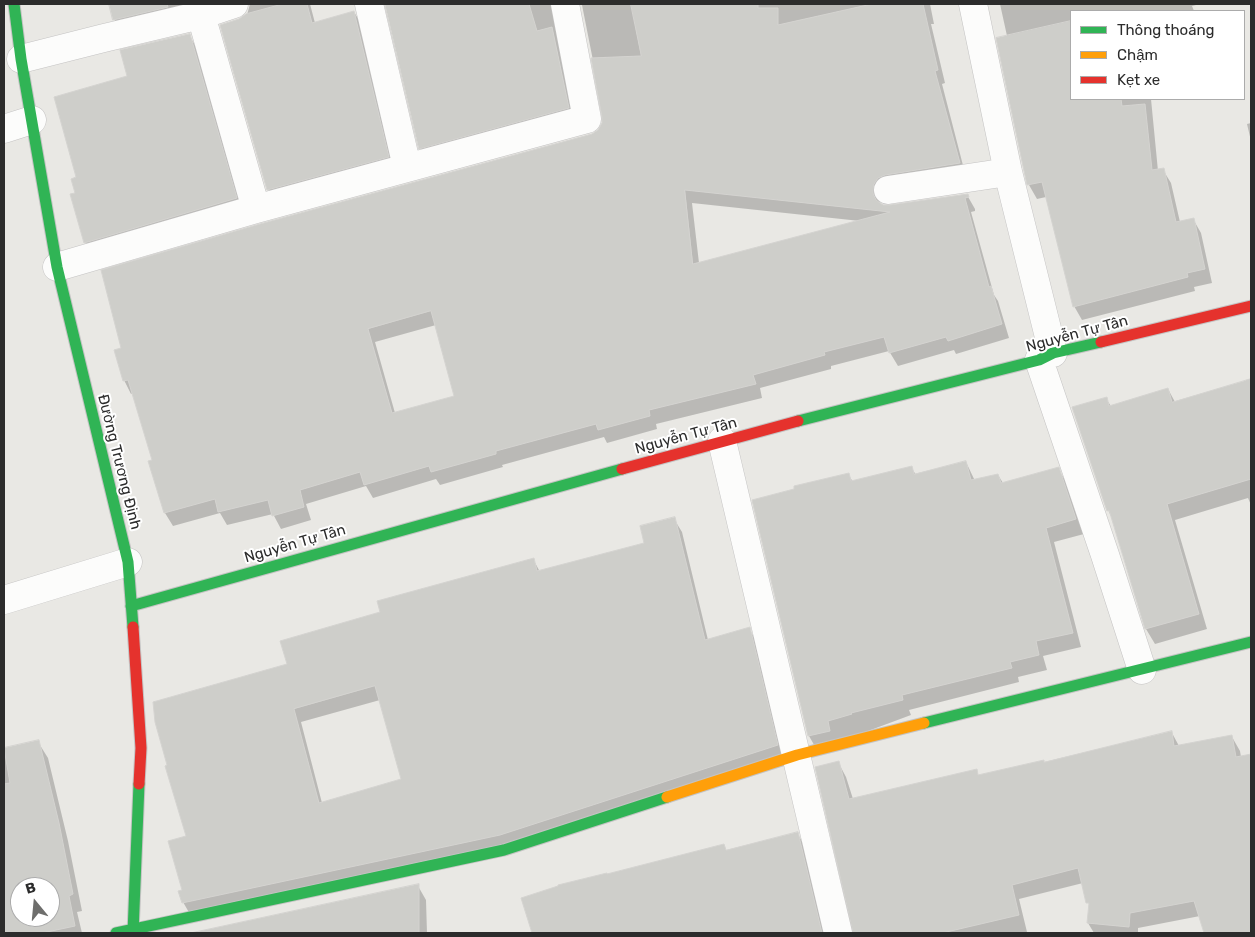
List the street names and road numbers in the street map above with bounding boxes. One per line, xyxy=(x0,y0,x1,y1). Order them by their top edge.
street label: Nguyễn Tự Tân xyxy=(1024,312,1130,356)
street label: Đường Trương Định xyxy=(93,392,145,532)
street label: Nguyễn Tự Tân xyxy=(633,414,739,458)
street label: Nguyễn Tự Tân xyxy=(242,521,348,567)

